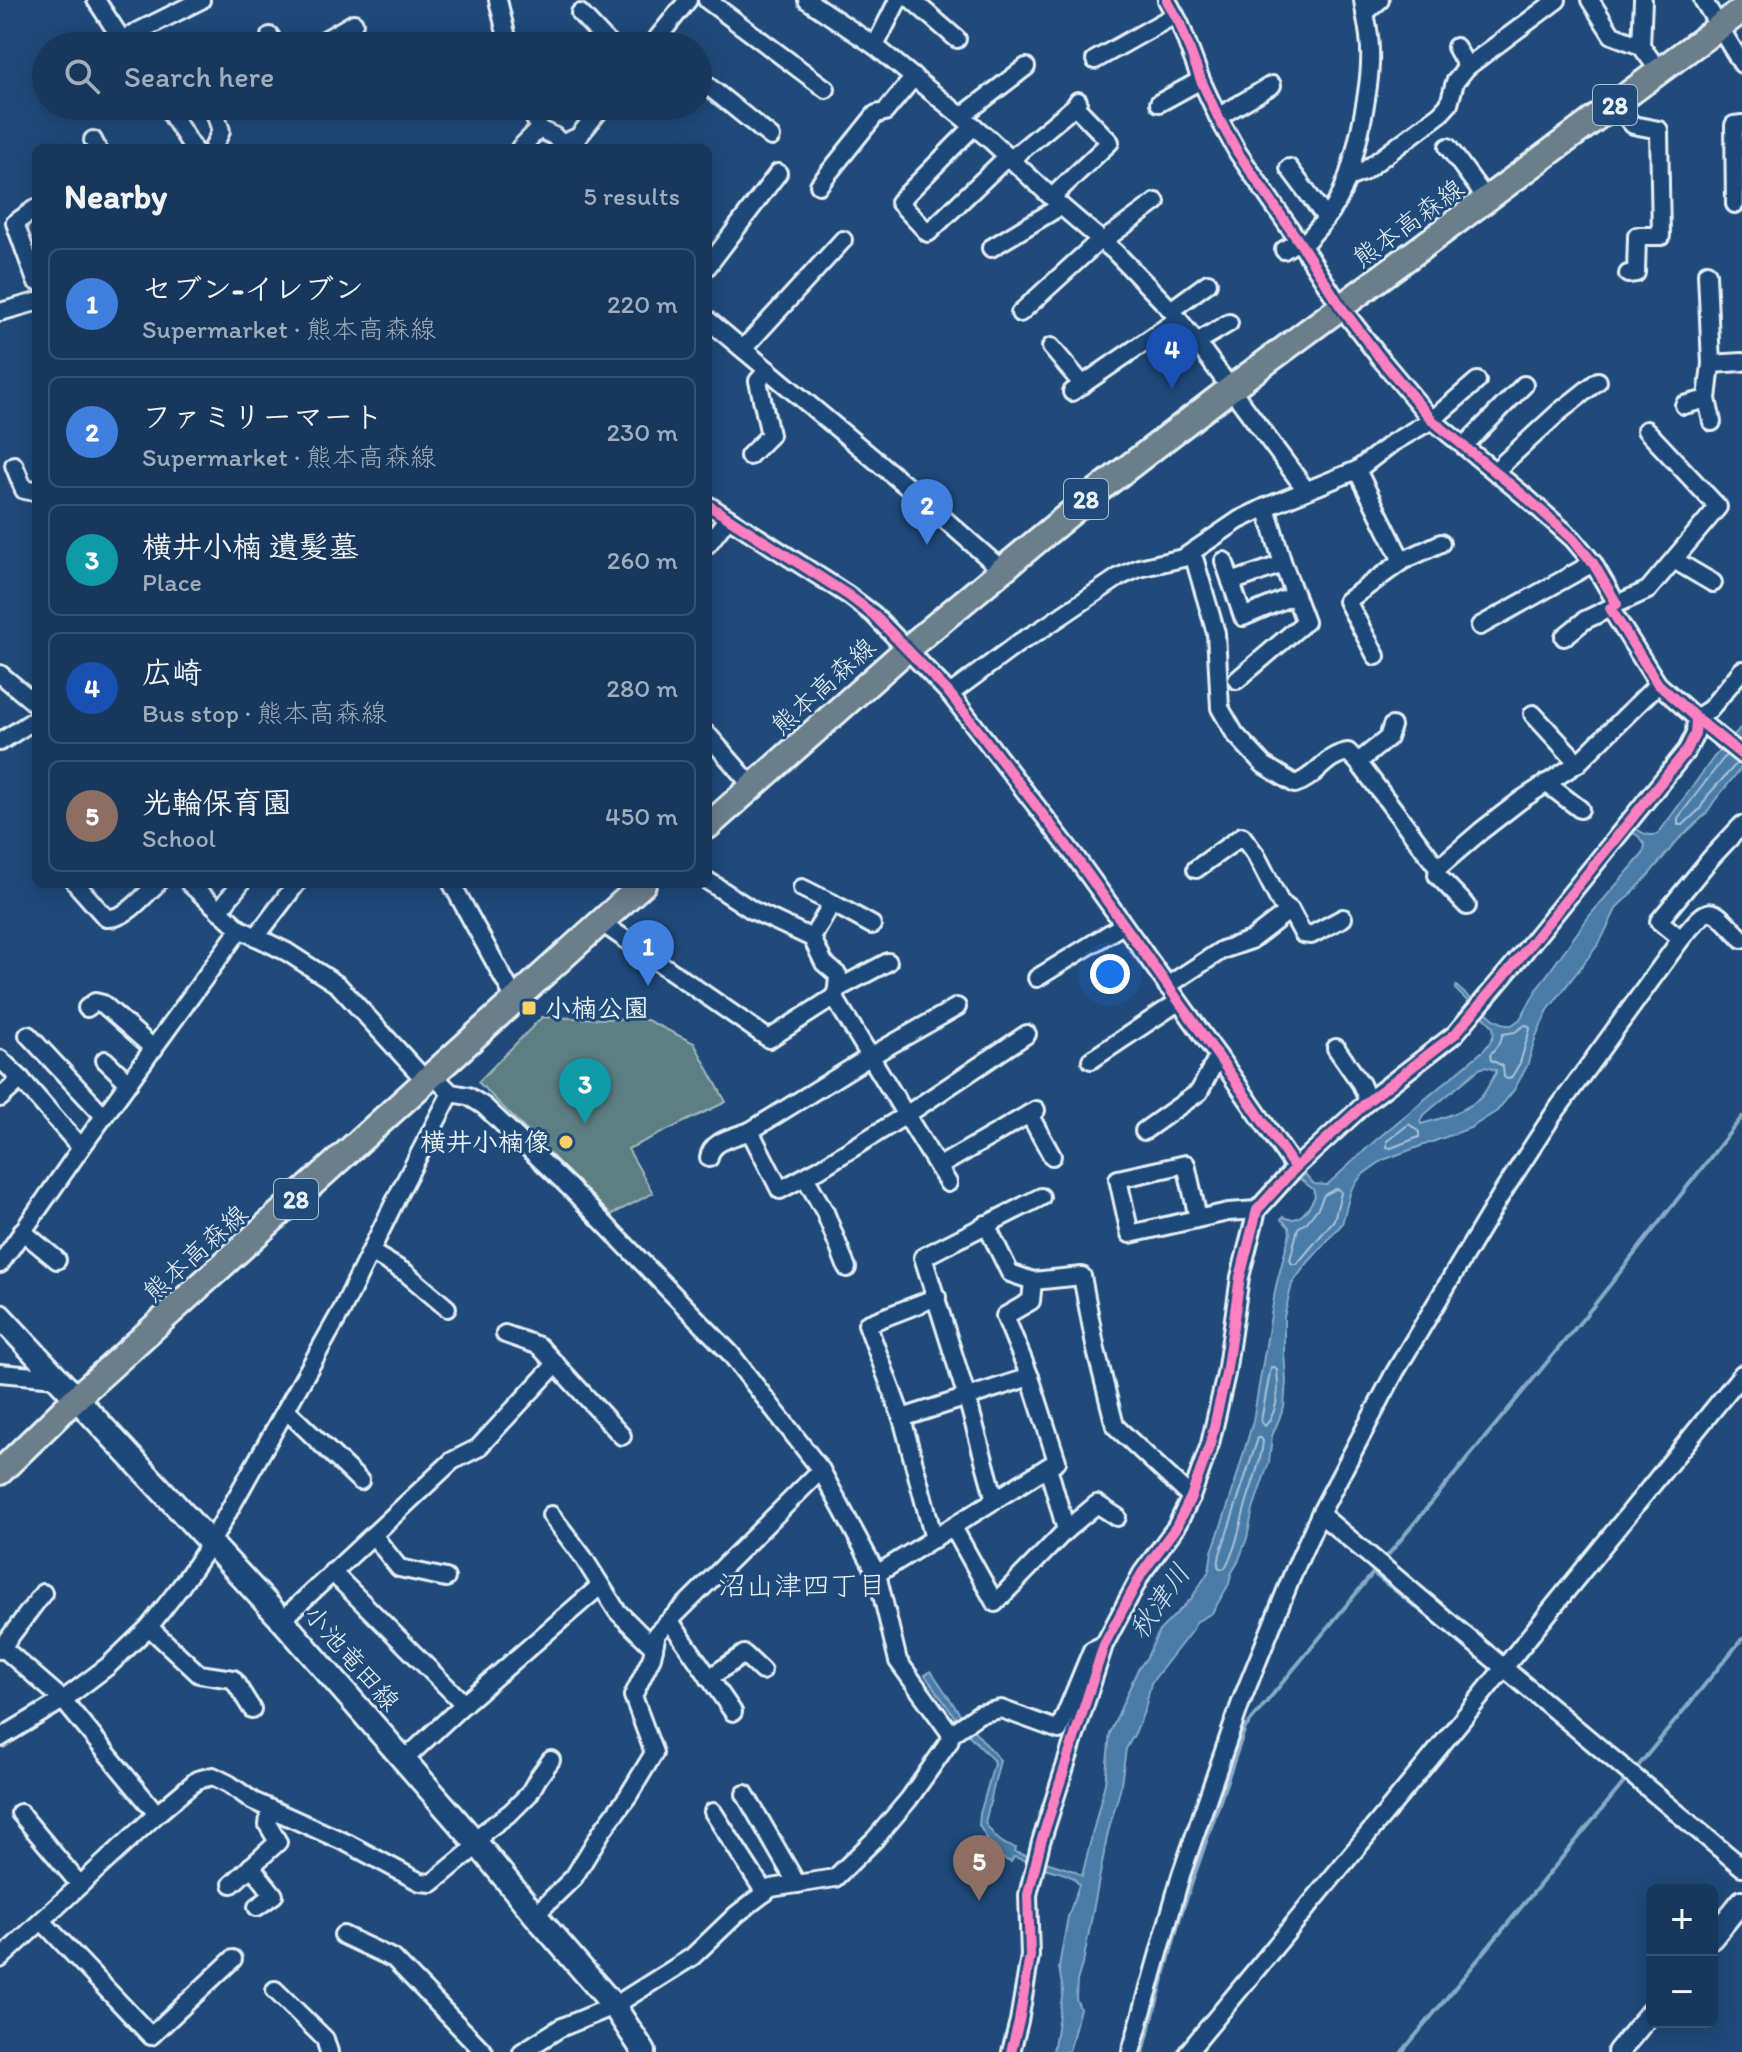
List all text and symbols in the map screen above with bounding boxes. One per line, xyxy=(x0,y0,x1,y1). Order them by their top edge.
search box xyxy=(32,32,712,120)
icon: search xyxy=(60,54,104,98)
text: Search here xyxy=(124,58,274,95)
road number: 28 xyxy=(1593,85,1637,125)
street label: 熊本高森線 xyxy=(1346,172,1470,274)
text: Nearby xyxy=(64,176,167,217)
text: 5 results xyxy=(583,180,680,212)
text: セブン-イレブン xyxy=(142,270,364,307)
text: 1 xyxy=(86,288,98,320)
text: 220 m xyxy=(607,288,678,320)
text: Supermarket · 熊本高森線 xyxy=(142,313,436,345)
pin: 4 xyxy=(1146,323,1198,389)
text: ファミリーマート xyxy=(142,398,383,435)
text: 2 xyxy=(85,416,99,448)
text: 230 m xyxy=(606,416,678,448)
text: Supermarket · 熊本高森線 xyxy=(142,441,436,473)
pin: 2 xyxy=(901,479,953,545)
road number: 28 xyxy=(1064,479,1108,519)
text: 横井小楠 遺髪墓 xyxy=(142,528,359,565)
text: 3 xyxy=(85,544,99,576)
text: 260 m xyxy=(607,544,678,576)
text: Place xyxy=(142,566,202,598)
street label: 熊本高森線 xyxy=(764,631,882,741)
text: 広崎 xyxy=(142,654,202,691)
text: 4 xyxy=(84,672,100,704)
text: 280 m xyxy=(606,672,678,704)
text: Bus stop · 熊本高森線 xyxy=(142,697,387,729)
text: 光輪保育園 xyxy=(142,784,292,821)
text: 5 xyxy=(85,800,99,832)
text: 450 m xyxy=(605,800,678,832)
text: School xyxy=(142,822,216,854)
pin: 1 xyxy=(622,920,674,986)
your location xyxy=(1090,954,1130,994)
place label: 小楠公園 xyxy=(545,992,649,1024)
marker: 小楠公園 xyxy=(520,999,538,1017)
pin: 3 xyxy=(559,1058,611,1124)
place label: 横井小楠像 xyxy=(420,1126,550,1158)
marker: 横井小楠像 xyxy=(557,1133,575,1151)
road number: 28 xyxy=(274,1179,318,1219)
street label: 熊本高森線 xyxy=(136,1198,254,1308)
water label: 秋津川 xyxy=(1121,1557,1197,1645)
district label: 沼山津四丁目 xyxy=(718,1568,886,1602)
street label: 小池竜田線 xyxy=(297,1598,407,1718)
pin: 5 xyxy=(953,1835,1005,1901)
map controls xyxy=(1646,1884,1718,2028)
button: + xyxy=(1646,1884,1718,1956)
button: − xyxy=(1646,1956,1718,2028)

